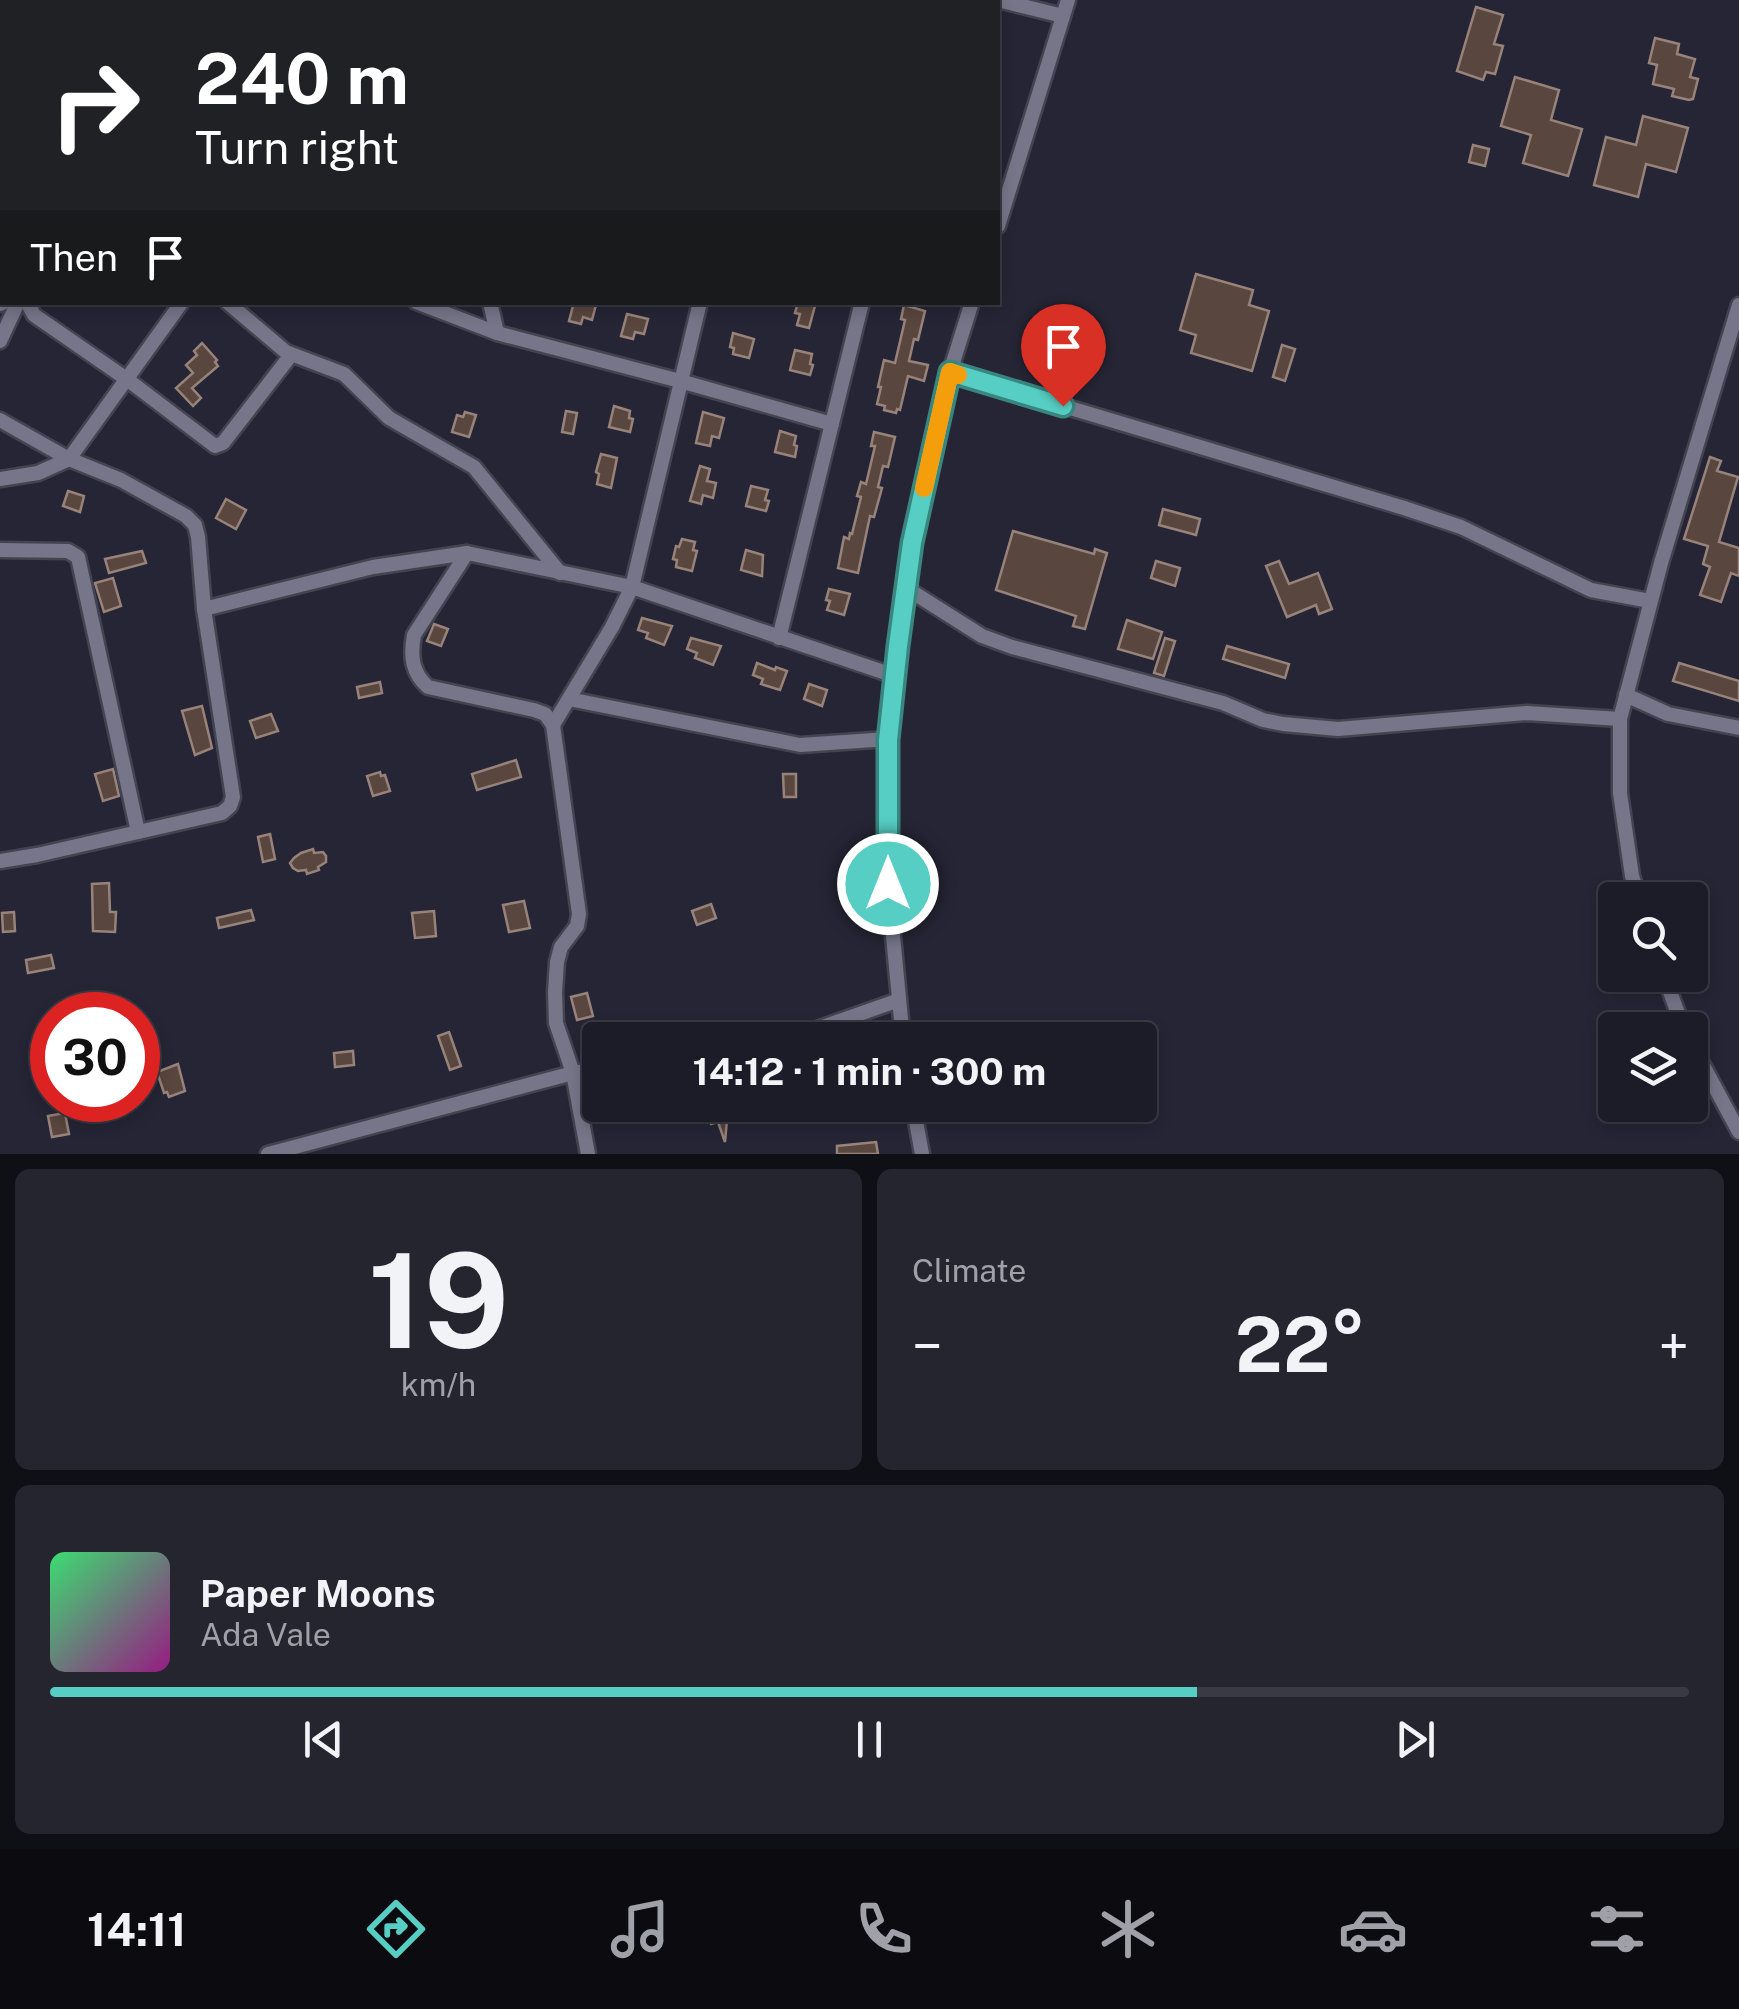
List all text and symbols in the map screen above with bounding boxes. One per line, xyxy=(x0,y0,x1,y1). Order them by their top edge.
text: 240 m xyxy=(195,37,409,120)
icon: right xyxy=(30,40,160,170)
text: Turn right xyxy=(195,121,399,174)
icon: arrive xyxy=(138,230,193,285)
text: Then xyxy=(30,235,118,280)
pin xyxy=(1021,304,1106,407)
icon: arrive xyxy=(1036,319,1091,374)
position arrow xyxy=(836,832,940,936)
map controls xyxy=(1598,882,1708,1122)
button: search xyxy=(1598,882,1708,992)
speed limit sign: 30 xyxy=(30,992,160,1122)
button: layers xyxy=(1598,1012,1708,1122)
text: 14:12 · 1 min · 300 m xyxy=(693,1049,1046,1094)
text: 19 xyxy=(368,1225,509,1377)
text: Climate xyxy=(912,1252,1026,1289)
text: 22° xyxy=(1235,1301,1366,1389)
text: − xyxy=(912,1314,943,1378)
text: + xyxy=(1659,1314,1689,1378)
text: km/h xyxy=(401,1366,476,1403)
text: Paper Moons xyxy=(200,1571,435,1616)
text: Ada Vale xyxy=(200,1616,331,1653)
icon: previous xyxy=(296,1712,351,1767)
icon: pause xyxy=(842,1712,897,1767)
icon: next xyxy=(1388,1712,1443,1767)
icon: directions xyxy=(361,1894,431,1964)
icon: music xyxy=(605,1894,675,1964)
icon: phone xyxy=(849,1894,919,1964)
icon: climate xyxy=(1093,1894,1163,1964)
icon: car xyxy=(1338,1894,1408,1964)
icon: filters xyxy=(1582,1894,1652,1964)
text: 14:11 xyxy=(87,1903,187,1956)

